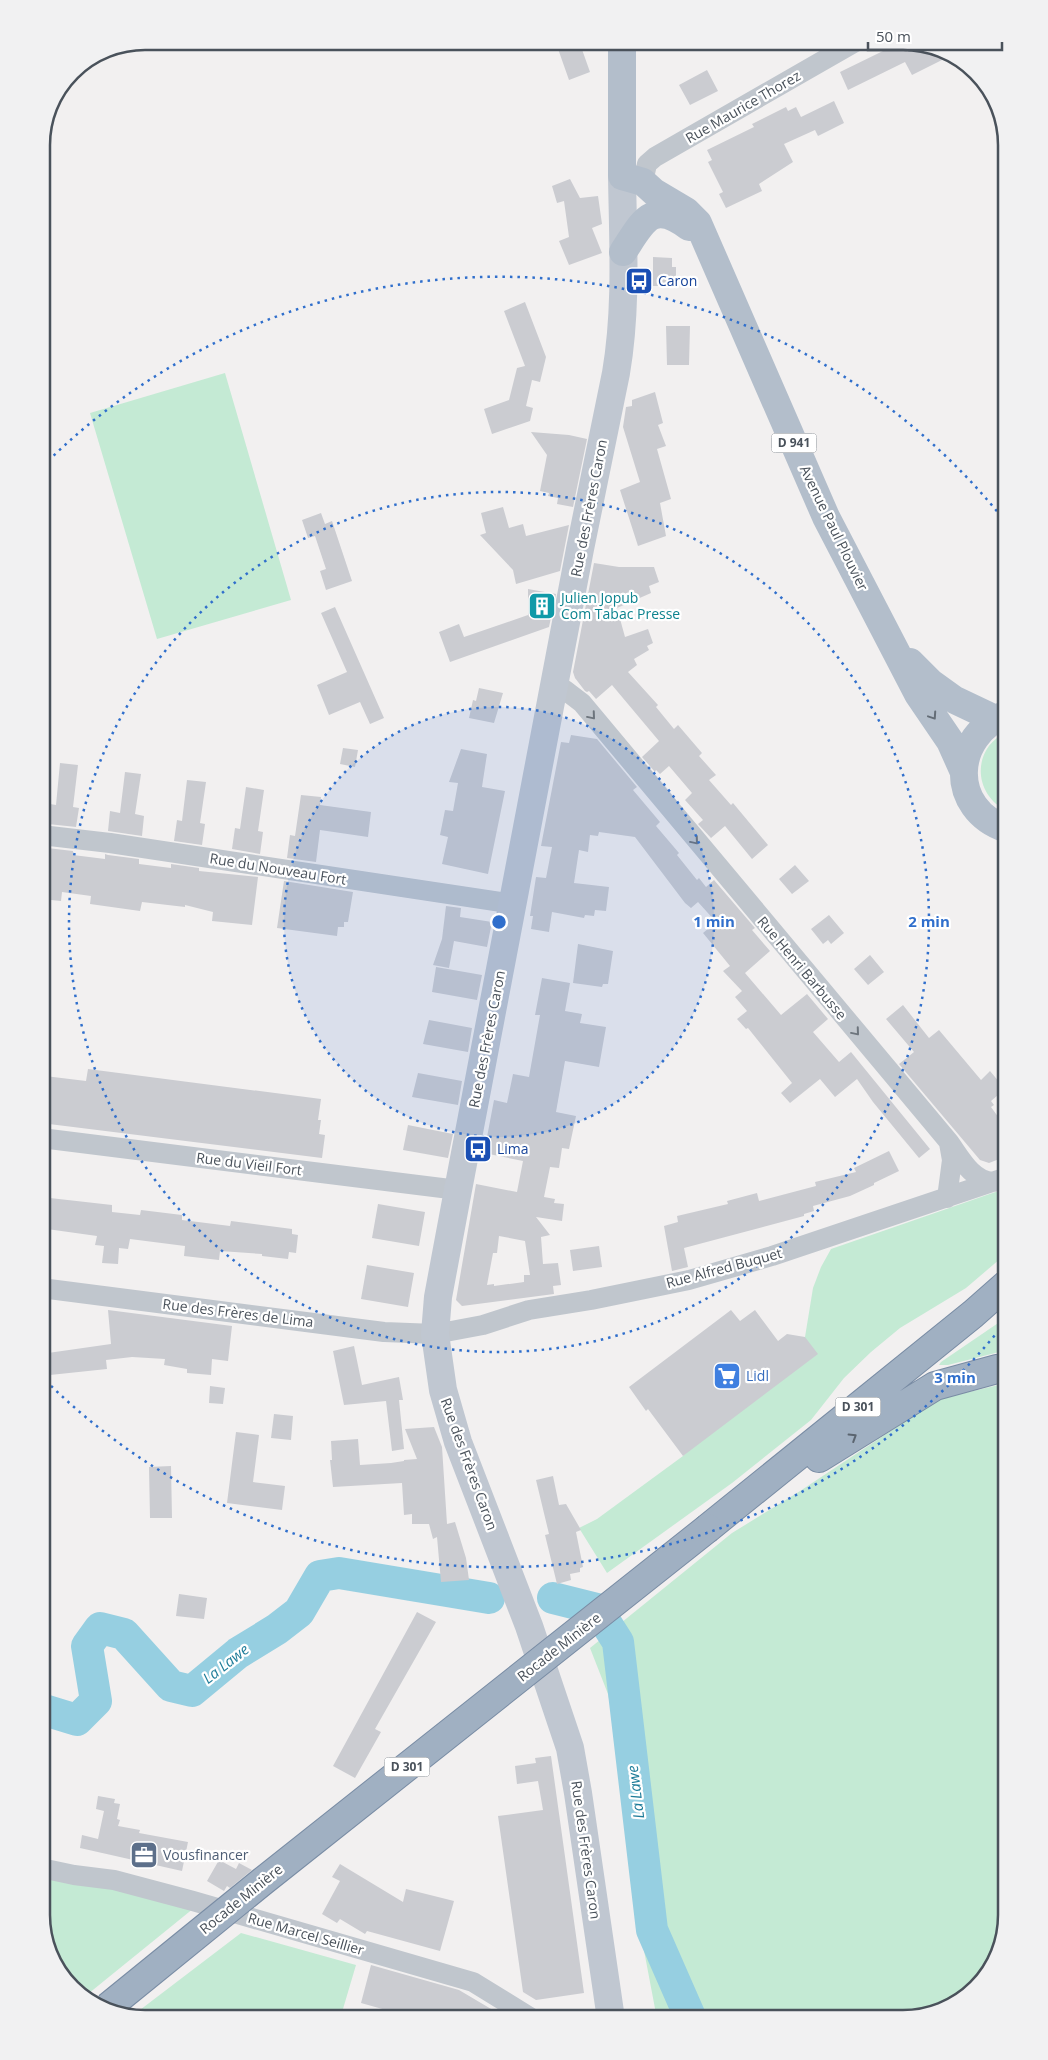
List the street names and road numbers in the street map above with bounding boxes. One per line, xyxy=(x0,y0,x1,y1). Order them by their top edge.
street label: Rue Maurice Thorez xyxy=(682,66,804,147)
road number: D 941 xyxy=(772,433,816,452)
street label: Rue des Frères Caron xyxy=(566,438,611,578)
street label: Avenue Paul Plouvier xyxy=(796,462,873,594)
street label: Rue du Nouveau Fort xyxy=(208,848,348,889)
street label: Rue Henri Barbusse xyxy=(754,912,851,1023)
street label: Rue des Frères Caron xyxy=(464,969,509,1109)
street label: Rue du Vieil Fort xyxy=(195,1148,303,1179)
street label: Rue Alfred Buquet xyxy=(664,1243,784,1292)
street label: Rue des Frères de Lima xyxy=(162,1294,315,1331)
street label: Rue des Frères Caron xyxy=(437,1395,502,1533)
road number: D 301 xyxy=(836,1398,880,1416)
street label: Rocade Minière xyxy=(513,1608,605,1685)
road number: D 301 xyxy=(384,1758,430,1776)
street label: Rue des Frères Caron xyxy=(567,1780,606,1920)
street label: Rocade Minière xyxy=(195,1859,286,1938)
street label: Rue Marcel Seillier xyxy=(246,1908,367,1959)

